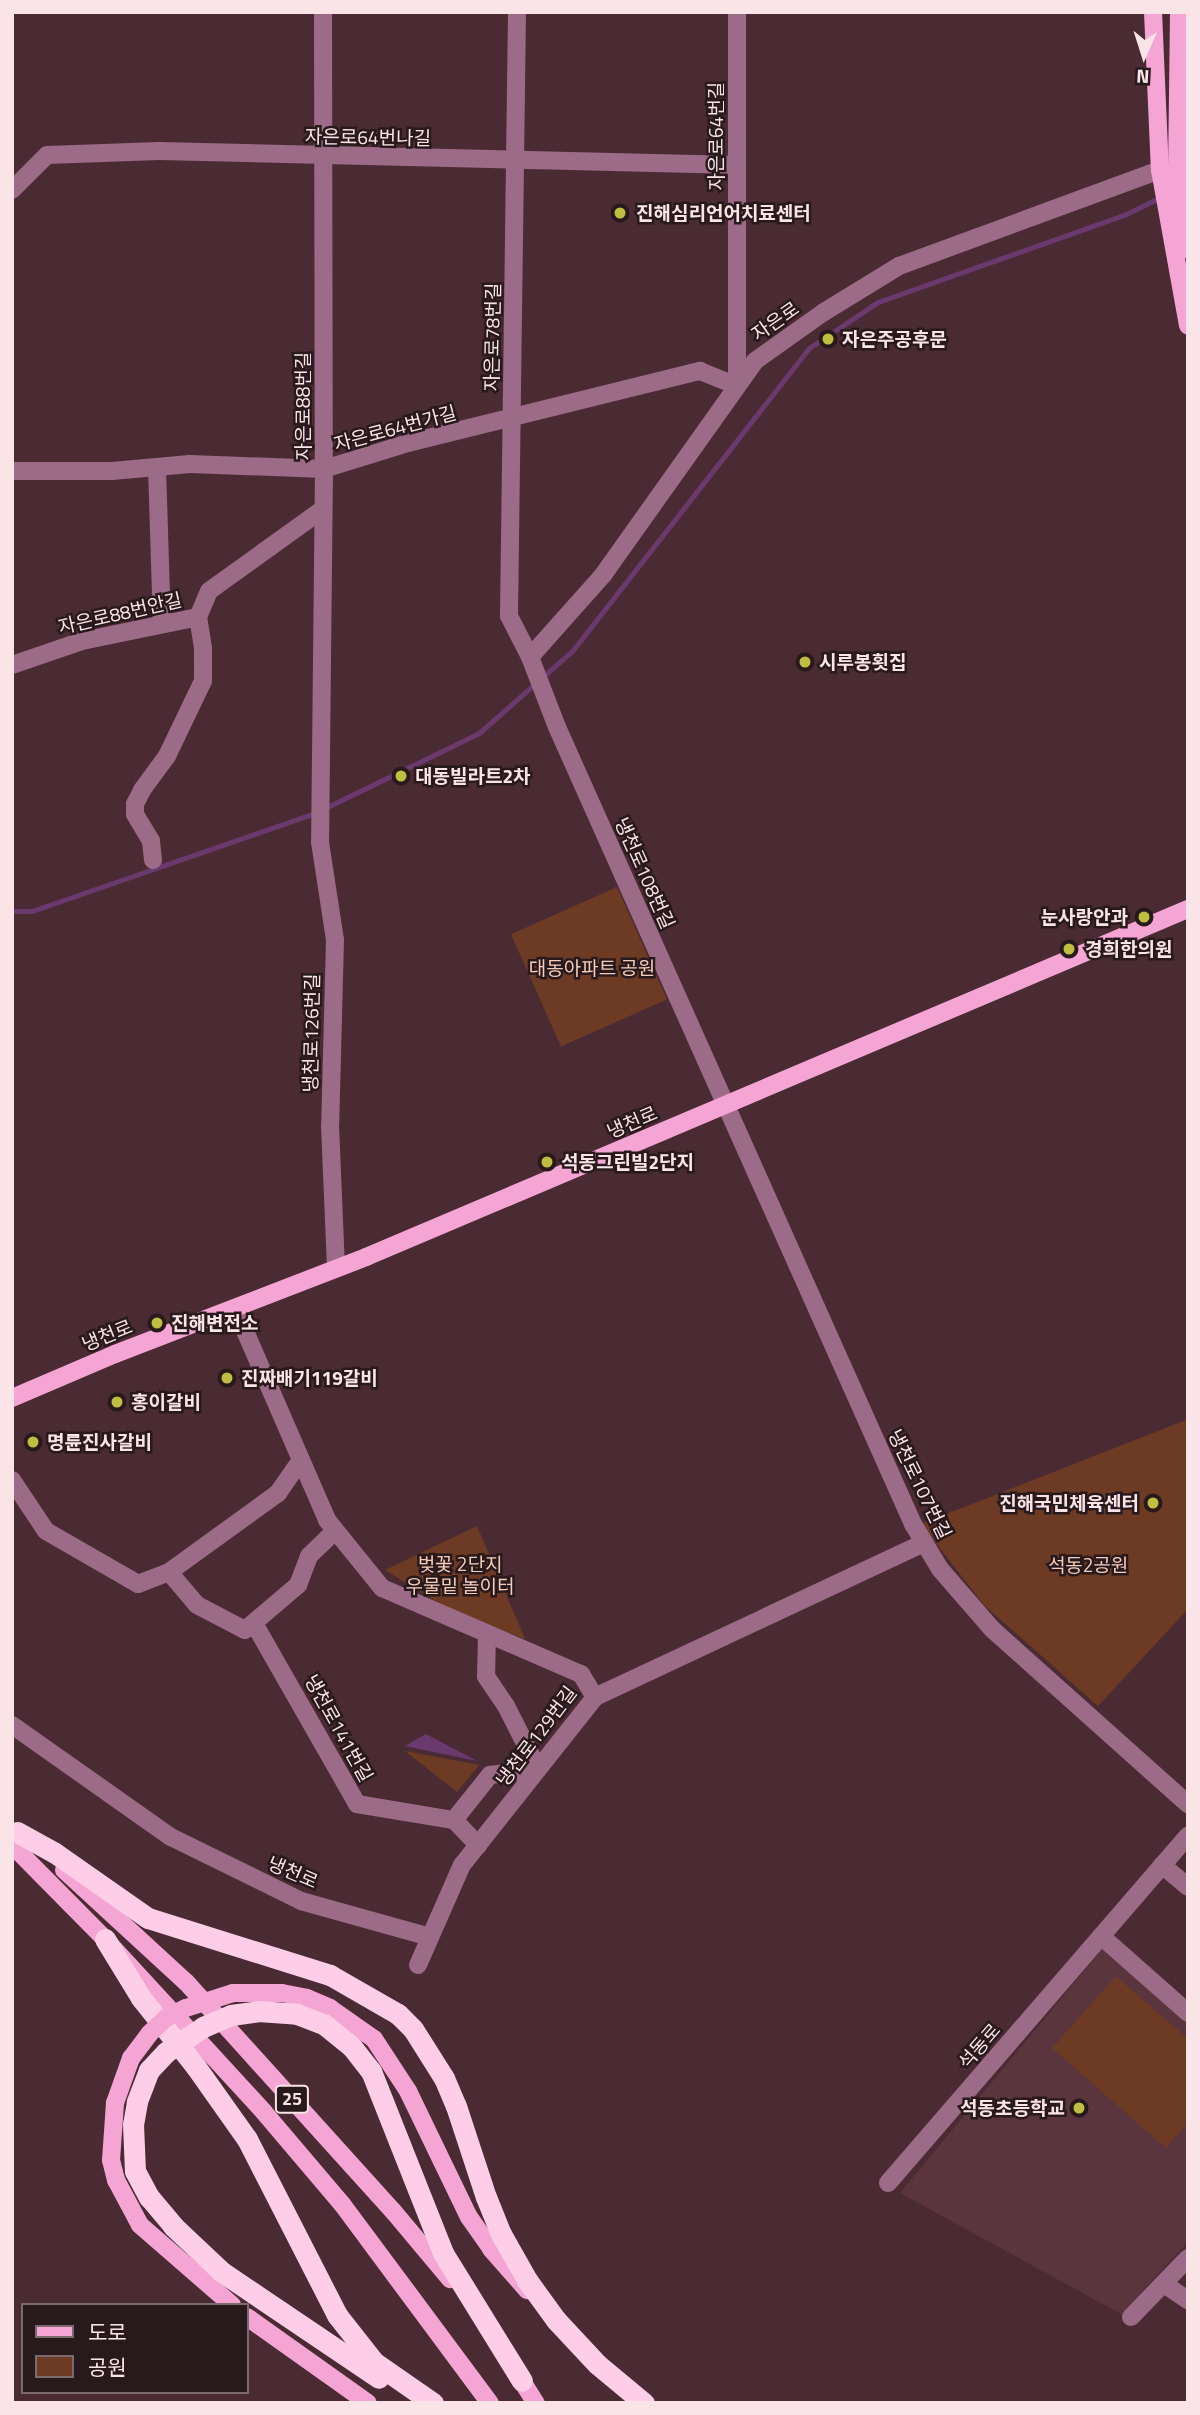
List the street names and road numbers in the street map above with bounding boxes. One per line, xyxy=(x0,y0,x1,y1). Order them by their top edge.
street label: 자은로64번길 xyxy=(705,82,727,190)
street label: 자은로64번나길 xyxy=(305,125,431,149)
street label: 자은로78번길 xyxy=(480,282,504,392)
street label: 자은로 xyxy=(747,297,803,345)
street label: 자은로88번길 xyxy=(292,352,314,460)
street label: 자은로64번가길 xyxy=(331,401,459,455)
street label: 자은로88번안길 xyxy=(56,588,184,638)
street label: 냉천로108번길 xyxy=(610,814,680,932)
street label: 냉천로126번길 xyxy=(299,973,323,1093)
street label: 냉천로 xyxy=(603,1101,661,1143)
street label: 냉천로 xyxy=(78,1315,136,1355)
street label: 냉천로107번길 xyxy=(884,1425,956,1543)
street label: 냉천로141번길 xyxy=(300,1670,378,1786)
street label: 냉천로129번길 xyxy=(491,1681,581,1791)
street label: 냉천로 xyxy=(264,1851,322,1893)
street label: 석동로 xyxy=(953,2019,1005,2073)
road number: 25 xyxy=(274,2084,310,2113)

